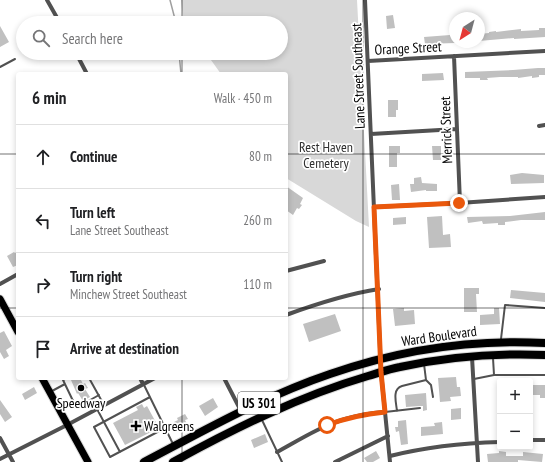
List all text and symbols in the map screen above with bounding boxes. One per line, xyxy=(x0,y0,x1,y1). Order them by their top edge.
north arrow xyxy=(449,12,485,48)
search box xyxy=(16,16,288,60)
street label: Lane Street Southeast xyxy=(347,22,369,129)
icon: search xyxy=(30,27,52,49)
text: Search here xyxy=(62,29,123,48)
street label: Orange Street xyxy=(374,37,442,59)
text: 6 min xyxy=(32,87,66,109)
text: Walk · 450 m xyxy=(214,90,272,107)
street label: Merrick Street xyxy=(436,96,456,164)
park label: Rest Haven Cemetery xyxy=(299,138,353,172)
icon: ahead xyxy=(32,146,54,168)
text: Continue xyxy=(70,147,117,166)
text: 80 m xyxy=(249,148,272,165)
route end xyxy=(450,194,468,212)
text: Turn left xyxy=(70,203,115,222)
icon: left xyxy=(32,210,54,232)
text: 260 m xyxy=(243,212,272,229)
text: Lane Street Southeast xyxy=(70,222,169,239)
text: Turn right xyxy=(70,267,122,286)
icon: right xyxy=(32,274,54,296)
text: 110 m xyxy=(243,276,272,293)
text: Minchew Street Southeast xyxy=(70,286,187,303)
street label: Ward Boulevard xyxy=(400,322,478,350)
icon: arrive xyxy=(32,338,54,360)
text: Arrive at destination xyxy=(70,339,179,358)
map controls xyxy=(497,378,533,450)
button: + xyxy=(497,378,533,414)
marker: Speedway xyxy=(76,383,86,393)
road number: US 301 xyxy=(238,392,280,414)
place label: Speedway xyxy=(57,394,106,412)
button: − xyxy=(497,414,533,450)
route start xyxy=(318,416,336,434)
place label: Walgreens xyxy=(144,417,194,435)
marker: Walgreens xyxy=(131,421,141,431)

